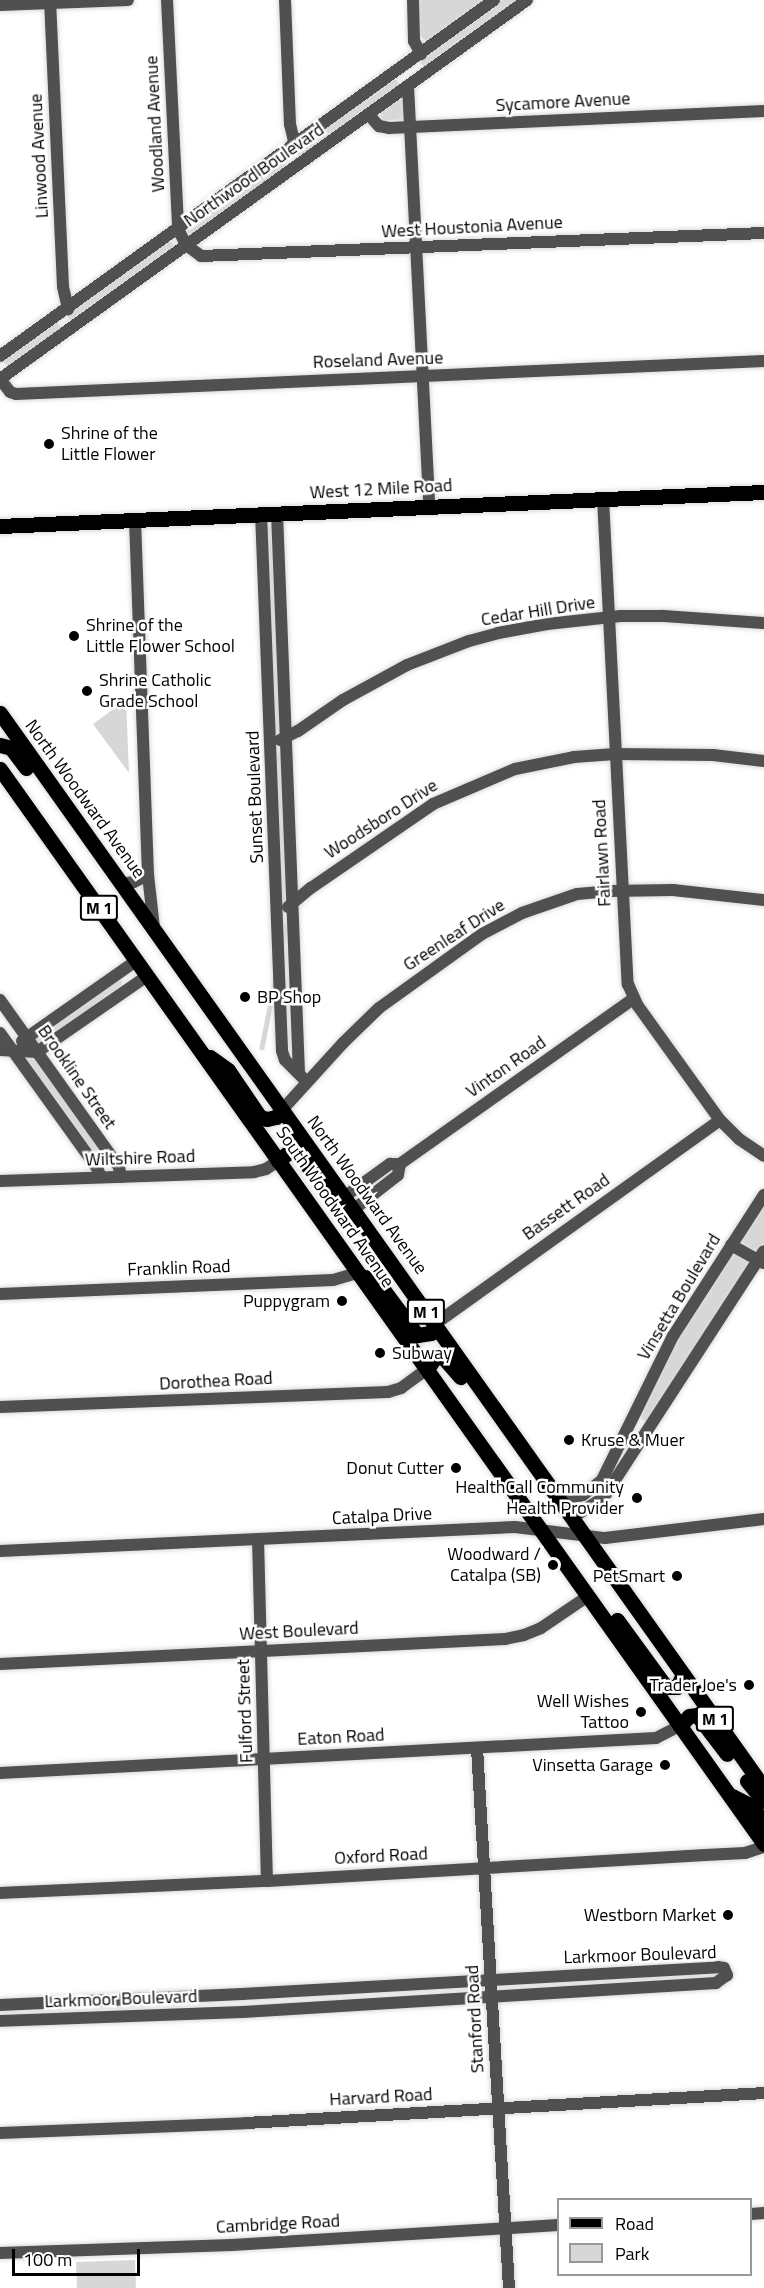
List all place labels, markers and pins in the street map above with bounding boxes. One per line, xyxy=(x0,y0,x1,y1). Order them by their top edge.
place label: Shrine of the Little Flower xyxy=(61,423,158,466)
marker: Shrine of the Little Flower xyxy=(42,437,56,451)
place label: Shrine of the Little Flower School xyxy=(86,615,235,658)
marker: Shrine of the Little Flower School xyxy=(67,629,81,643)
place label: Shrine Catholic Grade School xyxy=(99,670,212,712)
marker: Shrine Catholic Grade School xyxy=(80,684,94,698)
place label: BP Shop xyxy=(257,986,321,1008)
marker: BP Shop xyxy=(238,990,252,1004)
place label: Puppygram xyxy=(243,1290,330,1312)
marker: Puppygram xyxy=(335,1294,349,1308)
place label: Subway xyxy=(392,1342,452,1364)
marker: Subway xyxy=(373,1346,387,1360)
place label: Kruse & Muer xyxy=(581,1429,685,1451)
marker: Kruse & Muer xyxy=(562,1433,576,1447)
place label: Donut Cutter xyxy=(346,1457,444,1479)
marker: Donut Cutter xyxy=(449,1461,463,1475)
place label: HealthCall Community Health Provider xyxy=(455,1477,624,1520)
marker: HealthCall Community Health Provider xyxy=(628,1489,646,1507)
place label: Woodward / Catalpa (SB) xyxy=(447,1544,541,1586)
marker: Woodward / Catalpa (SB) xyxy=(546,1558,560,1572)
place label: PetSmart xyxy=(593,1565,665,1587)
marker: PetSmart xyxy=(670,1569,684,1583)
place label: Trader Joe's xyxy=(650,1674,737,1696)
marker: Trader Joe's xyxy=(742,1678,756,1692)
place label: Well Wishes Tattoo xyxy=(537,1691,629,1734)
marker: Well Wishes Tattoo xyxy=(634,1705,648,1719)
place label: Vinsetta Garage xyxy=(532,1754,653,1776)
marker: Vinsetta Garage xyxy=(658,1758,672,1772)
place label: Westborn Market xyxy=(584,1904,716,1926)
marker: Westborn Market xyxy=(721,1908,735,1922)

